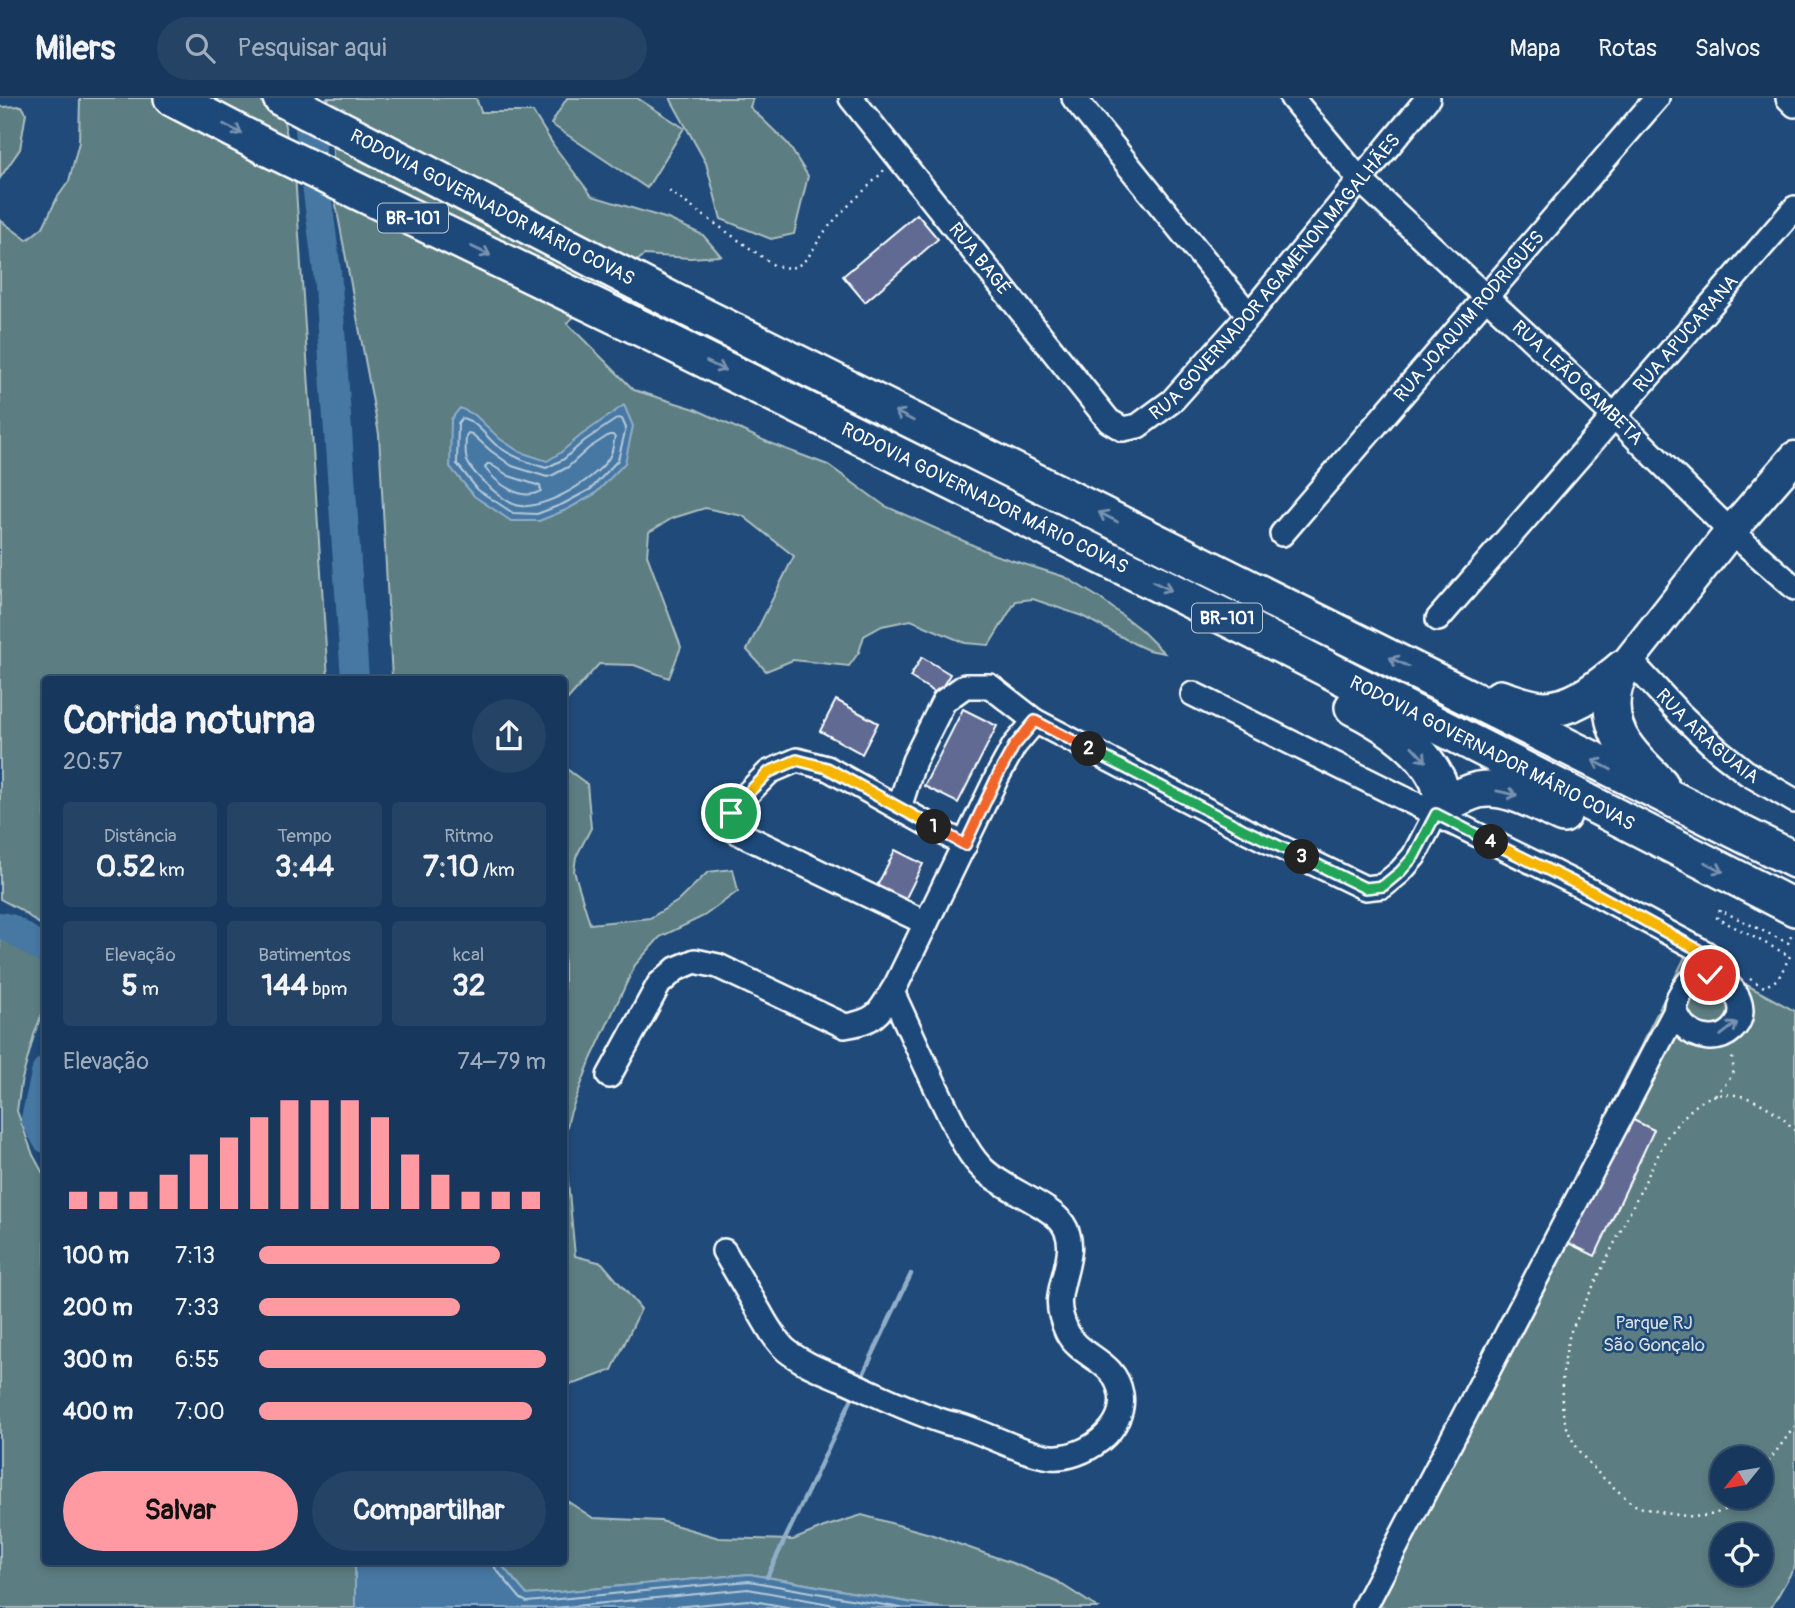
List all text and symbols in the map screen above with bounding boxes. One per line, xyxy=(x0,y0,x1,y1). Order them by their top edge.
search box xyxy=(157,17,647,80)
text: Milers xyxy=(35,28,115,69)
icon: search xyxy=(181,29,219,67)
text: Pesquisar aqui xyxy=(237,32,387,64)
text: Mapa xyxy=(1509,34,1560,63)
text: Rotas xyxy=(1598,34,1657,63)
text: Salvos xyxy=(1695,34,1760,63)
one-way arrow xyxy=(222,123,243,137)
street label: RODOVIA GOVERNADOR MÁRIO COVAS xyxy=(346,124,639,291)
street label: RUA GOVERNADOR AGAMENON MAGALHÃES xyxy=(1145,129,1406,426)
road number: BR-101 xyxy=(378,204,448,232)
street label: RUA BAGÉ xyxy=(943,218,1016,300)
street label: RUA JOAQUIM RODRIGUES xyxy=(1389,226,1549,407)
one-way arrow xyxy=(470,245,491,258)
street label: RUA APUCARANA xyxy=(1628,270,1744,397)
street label: RUA LEÃO GAMBETA xyxy=(1507,315,1648,450)
one-way arrow xyxy=(705,359,726,373)
one-way arrow xyxy=(894,408,915,422)
street label: RODOVIA GOVERNADOR MÁRIO COVAS xyxy=(837,417,1132,579)
one-way arrow xyxy=(1098,510,1118,524)
one-way arrow xyxy=(1151,580,1172,593)
road number: BR-101 xyxy=(1192,604,1262,632)
one-way arrow xyxy=(1389,655,1410,669)
street label: RODOVIA GOVERNADOR MÁRIO COVAS xyxy=(1346,670,1639,836)
street label: RUA ARAGUAIA xyxy=(1651,684,1763,789)
text: Corrida noturna xyxy=(63,697,315,745)
button: share xyxy=(472,699,546,773)
pin: 2 xyxy=(1072,732,1106,766)
text: 2 xyxy=(1083,736,1094,760)
one-way arrow xyxy=(1411,745,1428,762)
text: 20:57 xyxy=(63,747,122,776)
one-way arrow xyxy=(1592,757,1613,771)
pin xyxy=(701,783,761,843)
one-way arrow xyxy=(1495,786,1518,800)
icon: arrive xyxy=(712,794,750,832)
pin: 1 xyxy=(916,810,951,844)
text: 1 xyxy=(930,814,937,838)
text: Distância xyxy=(104,824,177,848)
text: Tempo xyxy=(277,824,332,848)
text: Ritmo xyxy=(444,824,493,848)
pin: 4 xyxy=(1474,824,1508,860)
text: 4 xyxy=(1485,829,1496,853)
pin: 3 xyxy=(1284,840,1320,874)
text: 3 xyxy=(1296,844,1307,868)
text: 0.52 xyxy=(96,848,156,885)
text: 3:44 xyxy=(275,848,334,885)
text: 7:10 xyxy=(423,848,479,885)
text: km xyxy=(156,858,185,882)
text: /km xyxy=(479,858,515,882)
one-way arrow xyxy=(1703,861,1724,875)
text: Elevação xyxy=(105,943,176,967)
text: Batimentos xyxy=(258,943,351,967)
text: kcal xyxy=(453,943,484,967)
pin xyxy=(1680,945,1740,1005)
icon: check xyxy=(1691,956,1729,994)
text: 5 xyxy=(122,967,138,1004)
text: 144 xyxy=(262,967,308,1004)
text: 32 xyxy=(452,967,486,1004)
text: m xyxy=(138,977,159,1001)
text: bpm xyxy=(308,977,347,1001)
one-way arrow xyxy=(1719,1022,1737,1037)
text: Elevação xyxy=(63,1047,149,1076)
text: 74–79 m xyxy=(458,1047,546,1076)
text: 100 m xyxy=(63,1241,129,1270)
text: 7:13 xyxy=(175,1241,215,1270)
text: 200 m xyxy=(63,1293,133,1322)
text: 7:33 xyxy=(175,1293,219,1322)
park label: Parque RJ São Gonçalo xyxy=(1603,1311,1705,1357)
text: 300 m xyxy=(63,1345,133,1374)
text: 6:55 xyxy=(175,1345,219,1374)
text: 400 m xyxy=(63,1397,133,1426)
text: 7:00 xyxy=(175,1397,225,1426)
north arrow xyxy=(1710,1446,1773,1508)
map controls xyxy=(1710,1446,1773,1586)
button: Salvar xyxy=(63,1471,298,1551)
button: Compartilhar xyxy=(312,1471,546,1551)
button: locate xyxy=(1710,1523,1773,1586)

